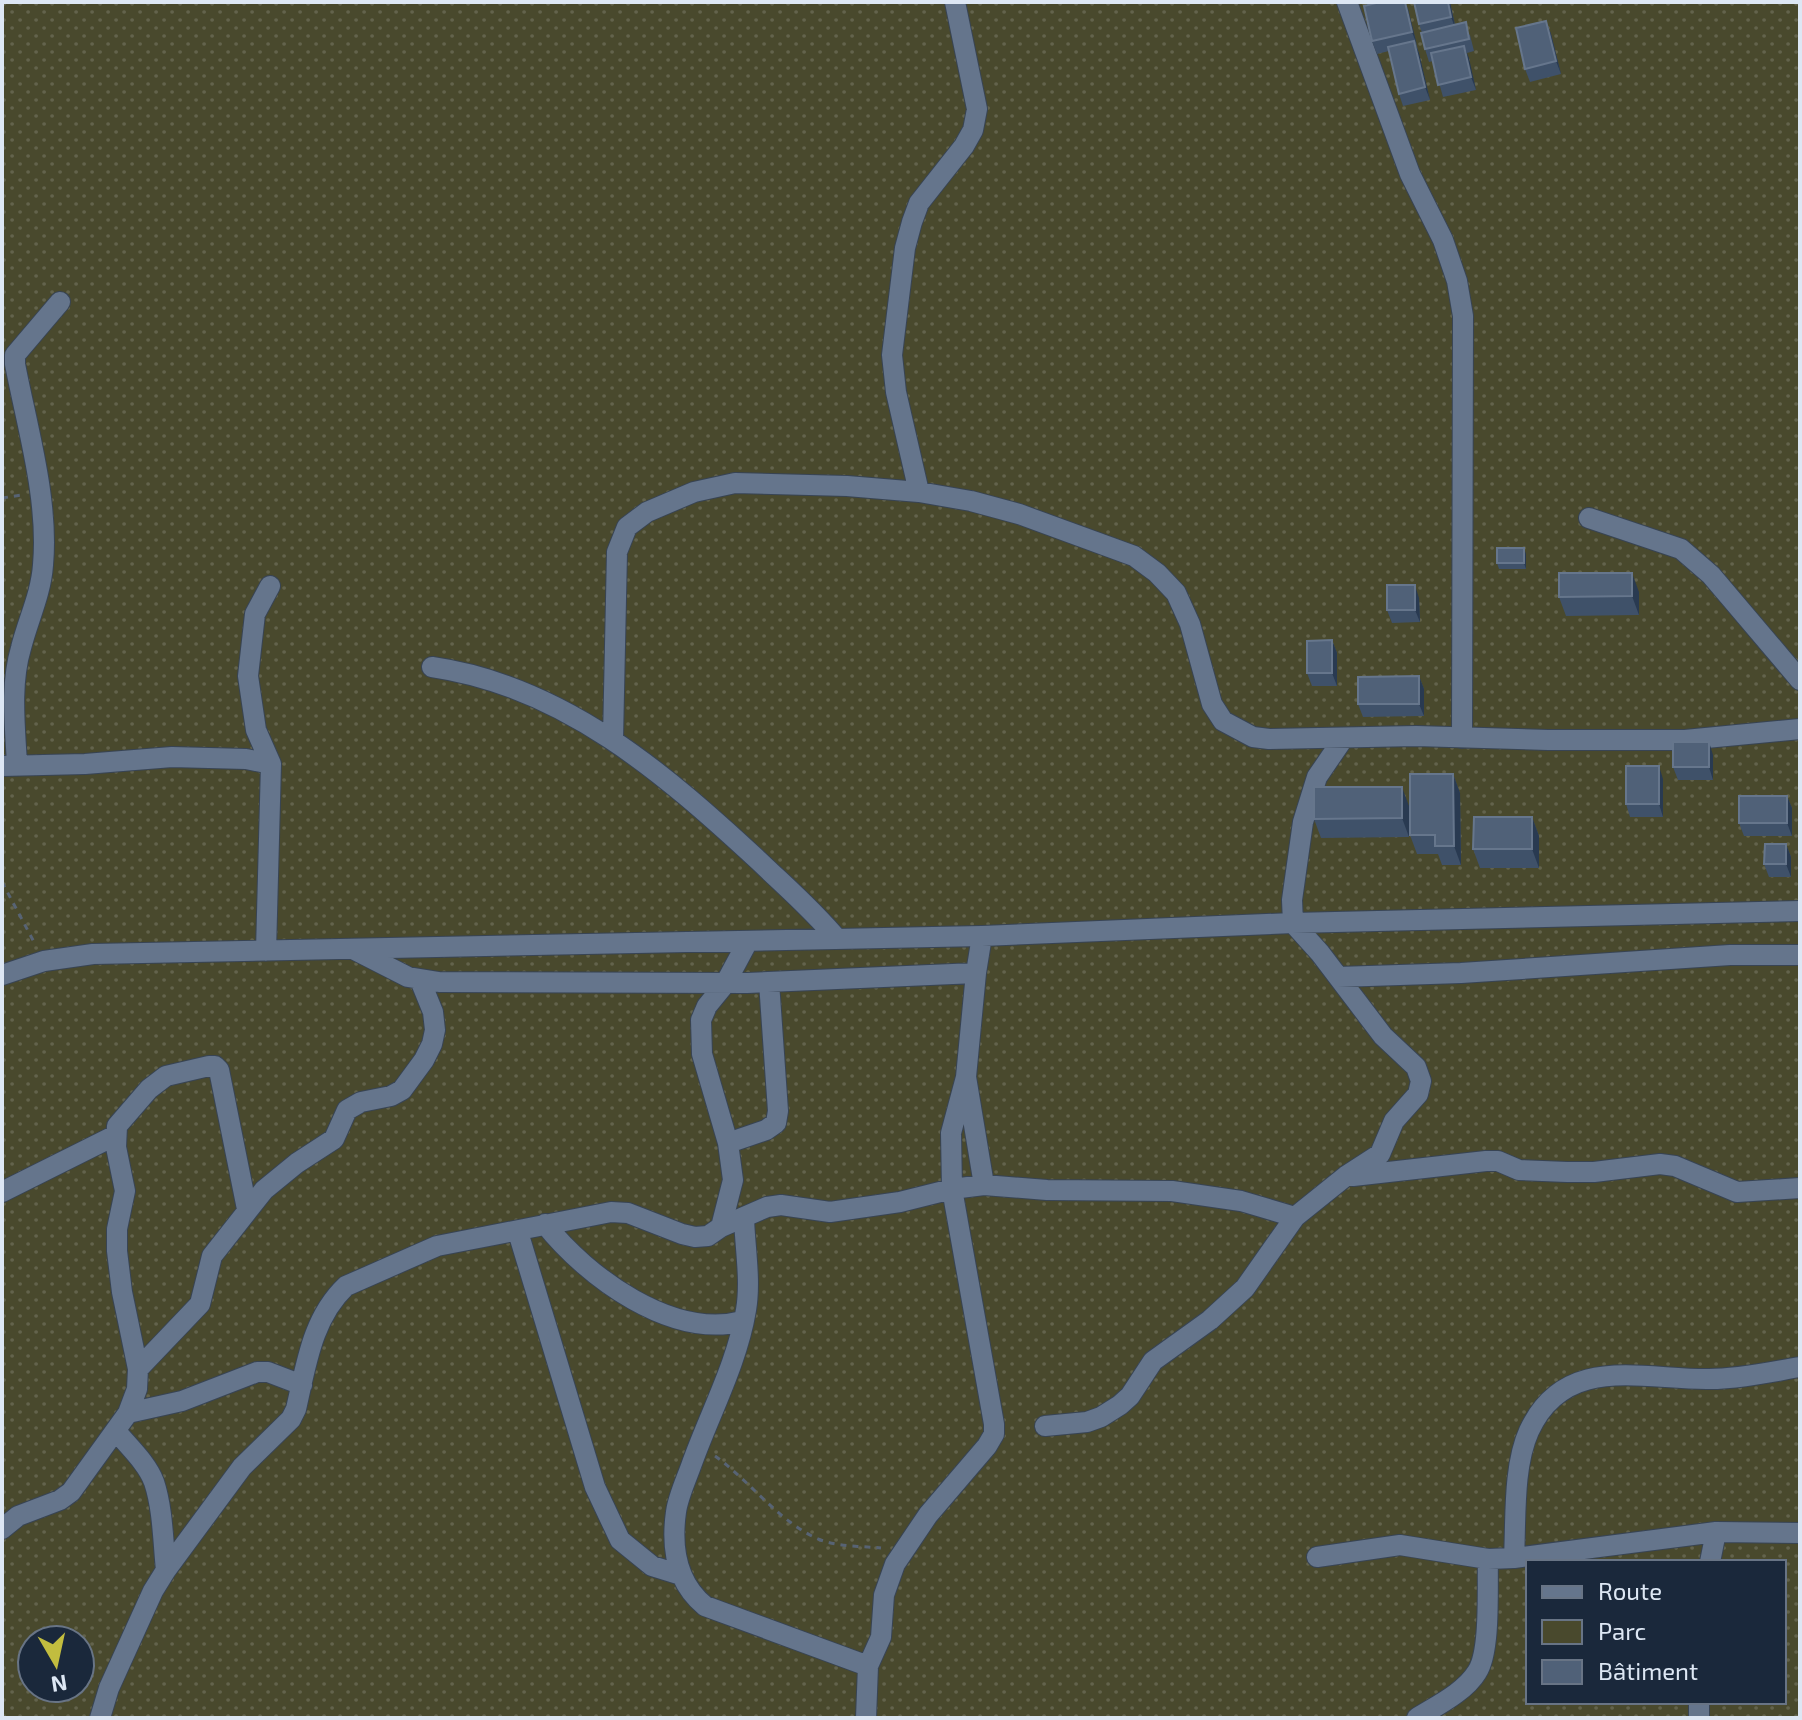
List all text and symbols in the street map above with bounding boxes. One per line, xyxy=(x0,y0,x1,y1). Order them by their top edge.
legend xyxy=(1526,1560,1786,1704)
text: Route xyxy=(1598,1576,1662,1605)
text: Parc xyxy=(1598,1616,1646,1645)
north arrow xyxy=(16,1624,96,1704)
text: Bâtiment xyxy=(1598,1656,1698,1685)
text: N xyxy=(49,1671,69,1699)

